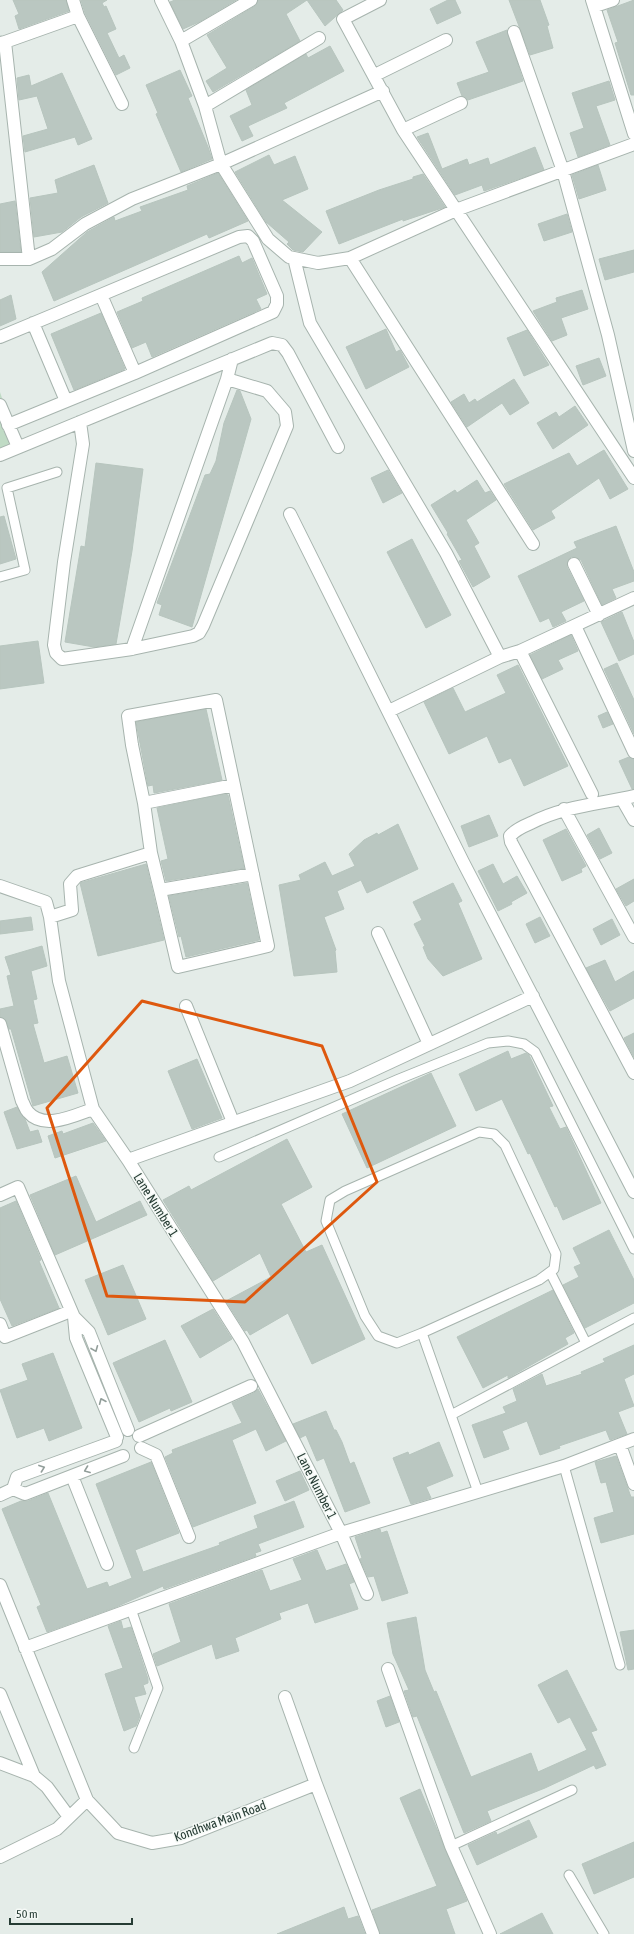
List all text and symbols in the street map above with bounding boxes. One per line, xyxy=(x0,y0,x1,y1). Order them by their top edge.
street label: Lane Number 1 xyxy=(131,1170,181,1240)
one-way arrow xyxy=(91,1345,99,1352)
one-way arrow xyxy=(99,1398,107,1405)
street label: Lane Number 1 xyxy=(294,1450,340,1522)
one-way arrow xyxy=(38,1465,45,1473)
one-way arrow xyxy=(83,1465,90,1473)
street label: Kondhwa Main Road xyxy=(172,1797,268,1845)
scale bar xyxy=(10,1900,132,1926)
text: 50 m xyxy=(16,1907,38,1921)

